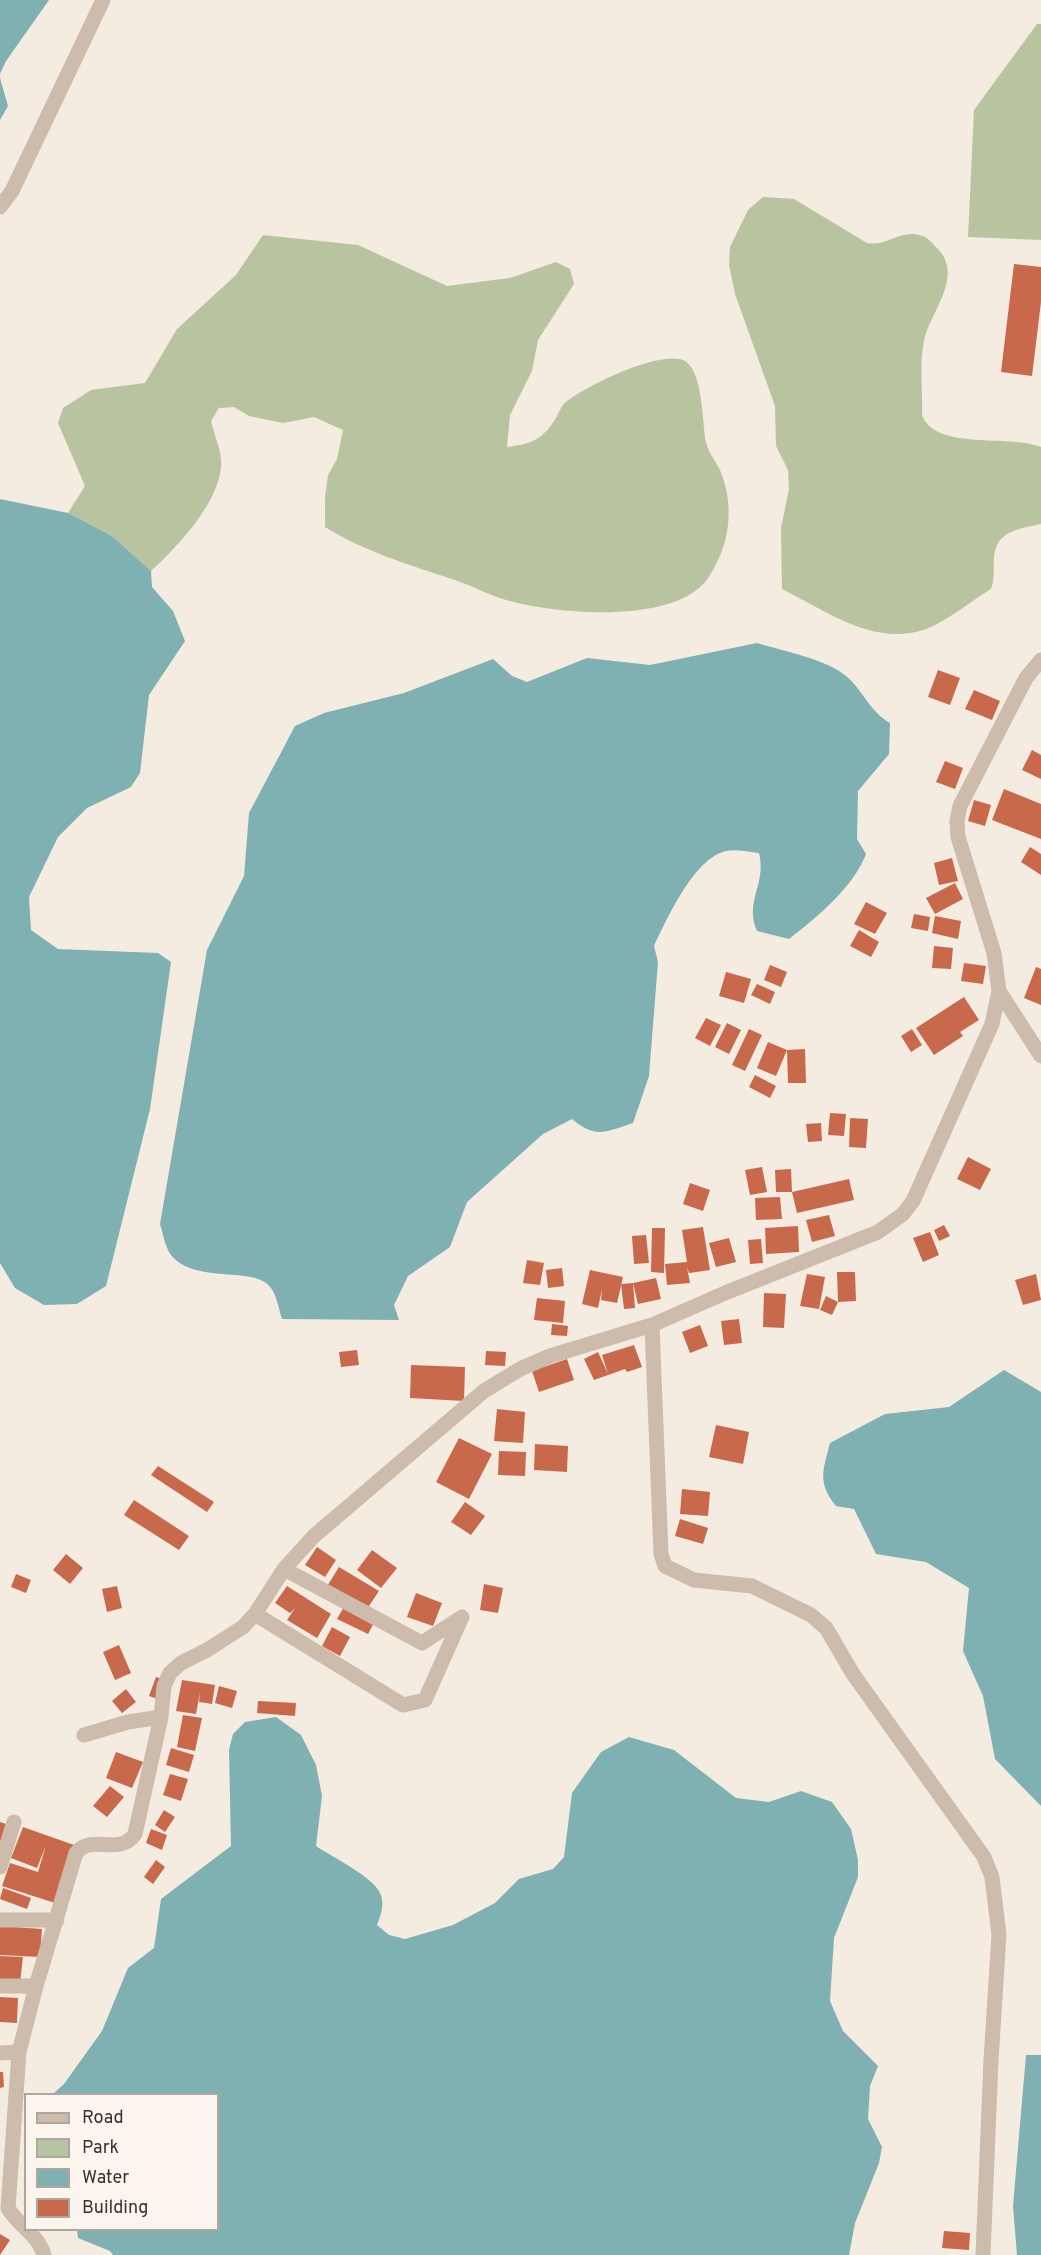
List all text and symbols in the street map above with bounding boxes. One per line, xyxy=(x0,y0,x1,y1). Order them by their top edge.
legend xyxy=(24,2093,219,2231)
text: Road xyxy=(82,2107,124,2130)
text: Park xyxy=(82,2137,119,2160)
text: Water xyxy=(82,2167,129,2190)
text: Building xyxy=(82,2197,148,2220)

